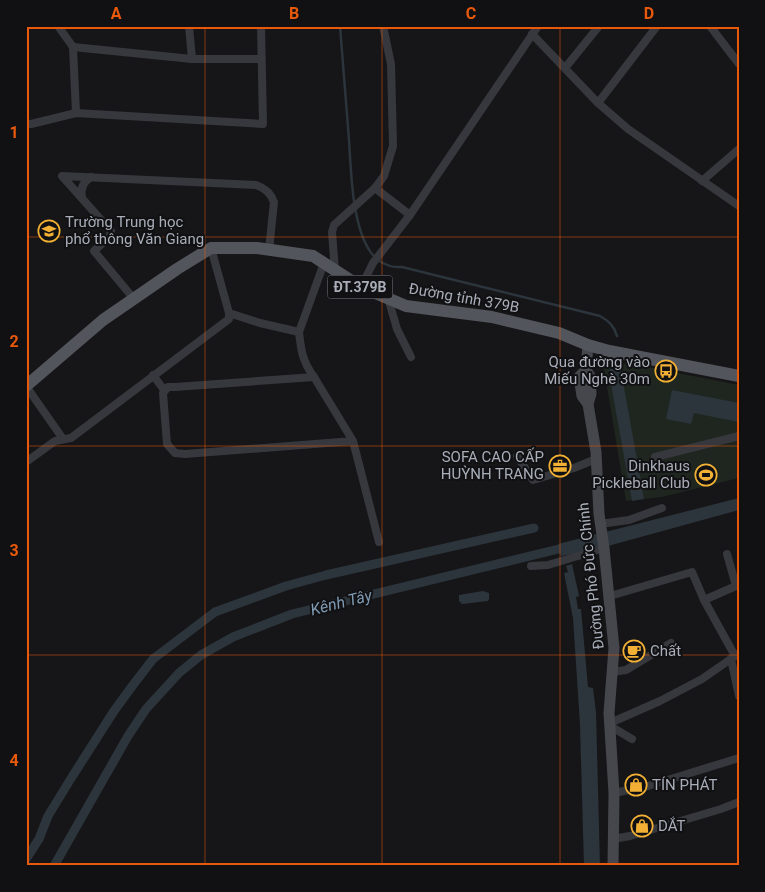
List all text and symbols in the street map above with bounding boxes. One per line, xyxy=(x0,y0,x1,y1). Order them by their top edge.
text: A xyxy=(111,4,122,23)
text: B xyxy=(289,4,299,23)
text: C xyxy=(466,4,476,23)
text: D xyxy=(644,4,654,23)
text: 1 xyxy=(9,123,19,142)
place label: Trường Trung học phổ thông Văn Giang xyxy=(65,213,204,248)
school or university icon: Trường Trung học phổ thông Văn Giang xyxy=(37,219,61,243)
road number: ĐT.379B xyxy=(328,276,392,298)
street label: Đường tỉnh 379B xyxy=(407,279,521,317)
text: 2 xyxy=(9,332,19,351)
place label: Qua đường vào Miếu Nghè 30m xyxy=(544,353,650,388)
bus stop icon: Qua đường vào Miếu Nghè 30m xyxy=(654,359,678,383)
place label: SOFA CAO CẤP HUỲNH TRANG xyxy=(441,447,544,483)
office icon: SOFA CAO CẤP HUỲNH TRANG xyxy=(548,454,572,478)
place label: Dinkhaus Pickleball Club xyxy=(592,457,690,492)
sports icon: Dinkhaus Pickleball Club xyxy=(694,463,718,487)
street label: Đường Phó Đức Chính xyxy=(574,502,608,650)
text: 3 xyxy=(9,541,19,560)
water label: Kênh Tây xyxy=(308,586,374,619)
cafe icon: Chất xyxy=(622,639,646,663)
place label: Chất xyxy=(650,642,681,660)
text: 4 xyxy=(9,751,19,770)
shop icon: TÍN PHÁT xyxy=(624,773,648,797)
place label: TÍN PHÁT xyxy=(652,776,718,794)
shop icon: DẮT xyxy=(630,814,654,838)
place label: DẮT xyxy=(658,816,686,835)

